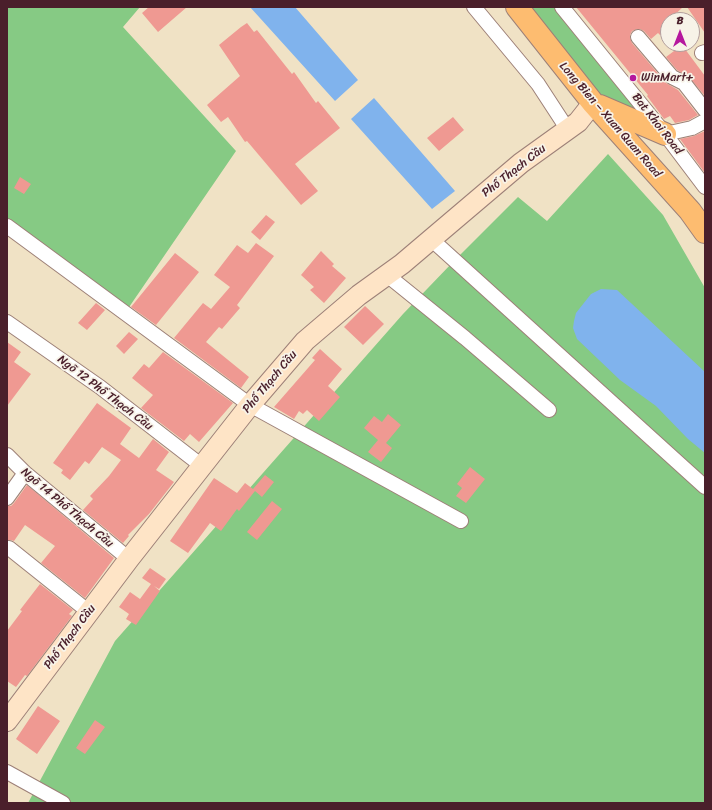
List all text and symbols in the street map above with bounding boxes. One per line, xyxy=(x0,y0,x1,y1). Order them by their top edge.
text: B xyxy=(677,11,683,30)
north arrow xyxy=(660,12,700,52)
street label: Long Bien – Xuan Quan Road xyxy=(556,59,664,181)
place label: WinMart+ xyxy=(641,71,693,85)
marker: WinMart+ xyxy=(628,73,638,83)
street label: Bat Khoi Road xyxy=(629,90,685,158)
street label: Phố Thạch Cầu xyxy=(479,142,549,200)
street label: Phố Thạch Cầu xyxy=(240,348,300,416)
street label: Ngõ 12 Phố Thạch Cầu xyxy=(54,352,156,434)
street label: Ngõ 14 Phố Thạch Cầu xyxy=(18,465,116,551)
street label: Phố Thạch Cầu xyxy=(41,602,99,672)

